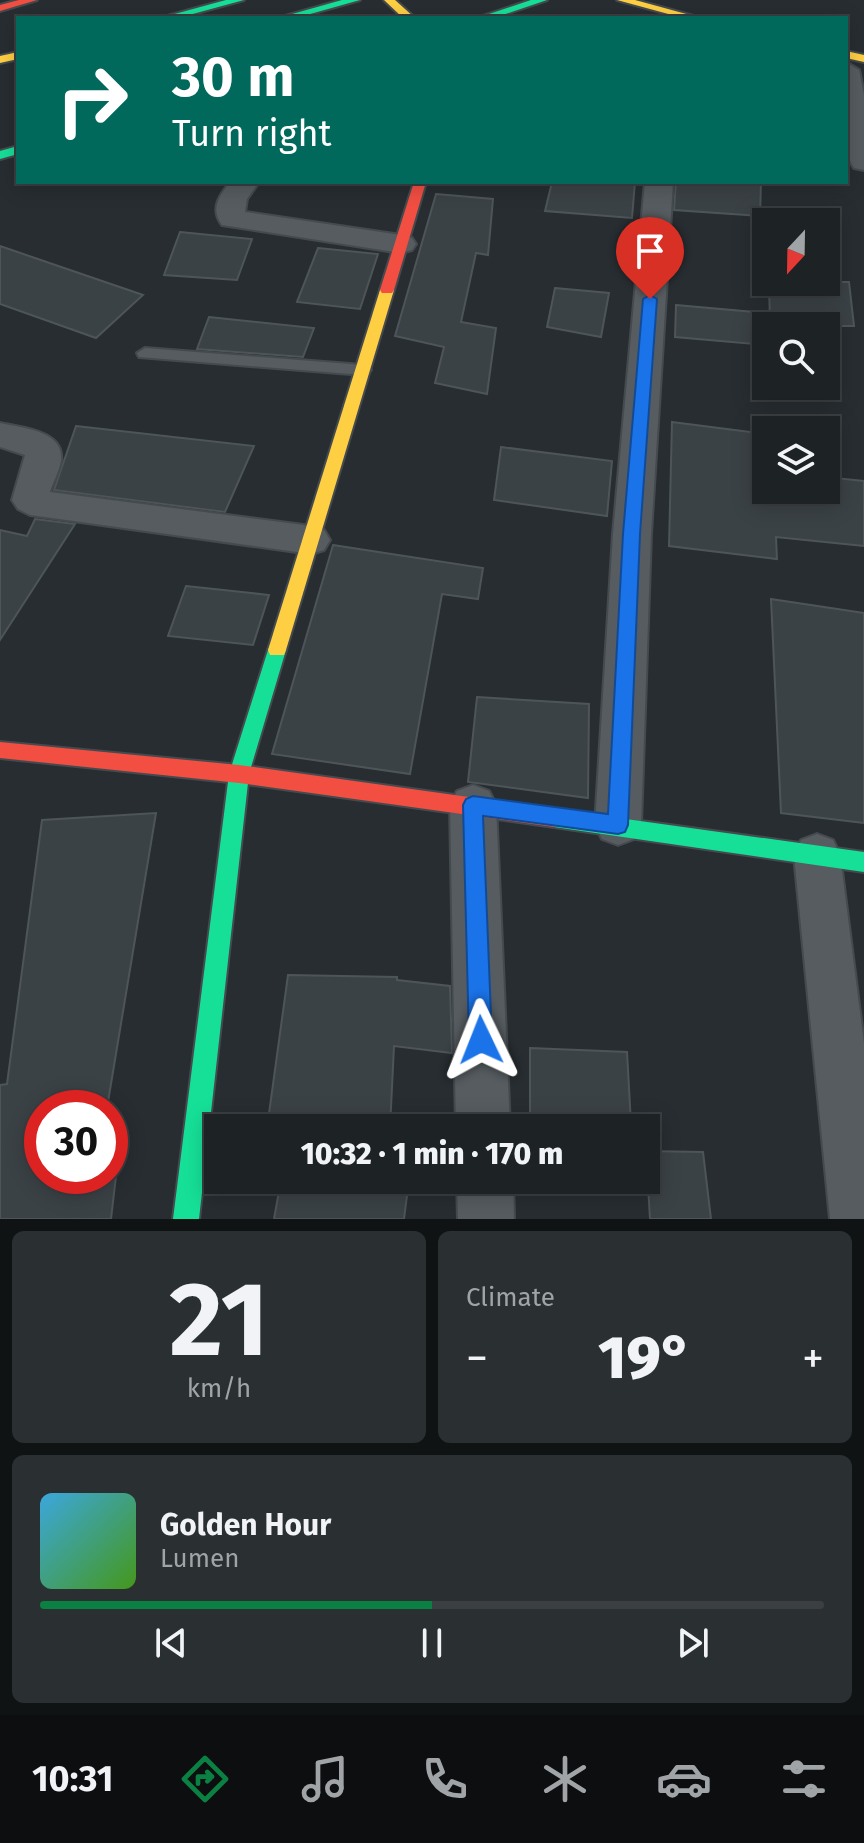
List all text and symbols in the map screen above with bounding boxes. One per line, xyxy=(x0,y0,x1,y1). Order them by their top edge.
text: 30 m xyxy=(172,44,294,111)
icon: right xyxy=(40,48,144,152)
text: Turn right xyxy=(172,112,332,156)
north arrow xyxy=(752,208,840,296)
map controls xyxy=(752,208,840,504)
pin xyxy=(616,217,684,299)
icon: arrive xyxy=(628,229,672,273)
button: search xyxy=(752,312,840,400)
button: layers xyxy=(752,416,840,504)
position arrow xyxy=(439,998,523,1082)
speed limit sign: 30 xyxy=(24,1090,128,1194)
text: 10:32 · 1 min · 170 m xyxy=(301,1136,563,1172)
text: 21 xyxy=(169,1258,269,1383)
text: Climate xyxy=(466,1282,555,1313)
text: 19° xyxy=(598,1322,692,1394)
text: − xyxy=(466,1332,488,1385)
text: + xyxy=(802,1332,824,1385)
text: km/h xyxy=(187,1373,251,1404)
text: Golden Hour xyxy=(160,1507,331,1543)
text: Lumen xyxy=(160,1543,239,1574)
icon: previous xyxy=(149,1621,193,1665)
icon: pause xyxy=(410,1621,454,1665)
icon: next xyxy=(671,1621,715,1665)
icon: directions xyxy=(177,1751,233,1807)
icon: music xyxy=(297,1751,353,1807)
icon: phone xyxy=(417,1751,473,1807)
icon: climate xyxy=(537,1751,593,1807)
icon: car xyxy=(656,1751,712,1807)
icon: filters xyxy=(776,1751,832,1807)
text: 10:31 xyxy=(32,1757,114,1801)

